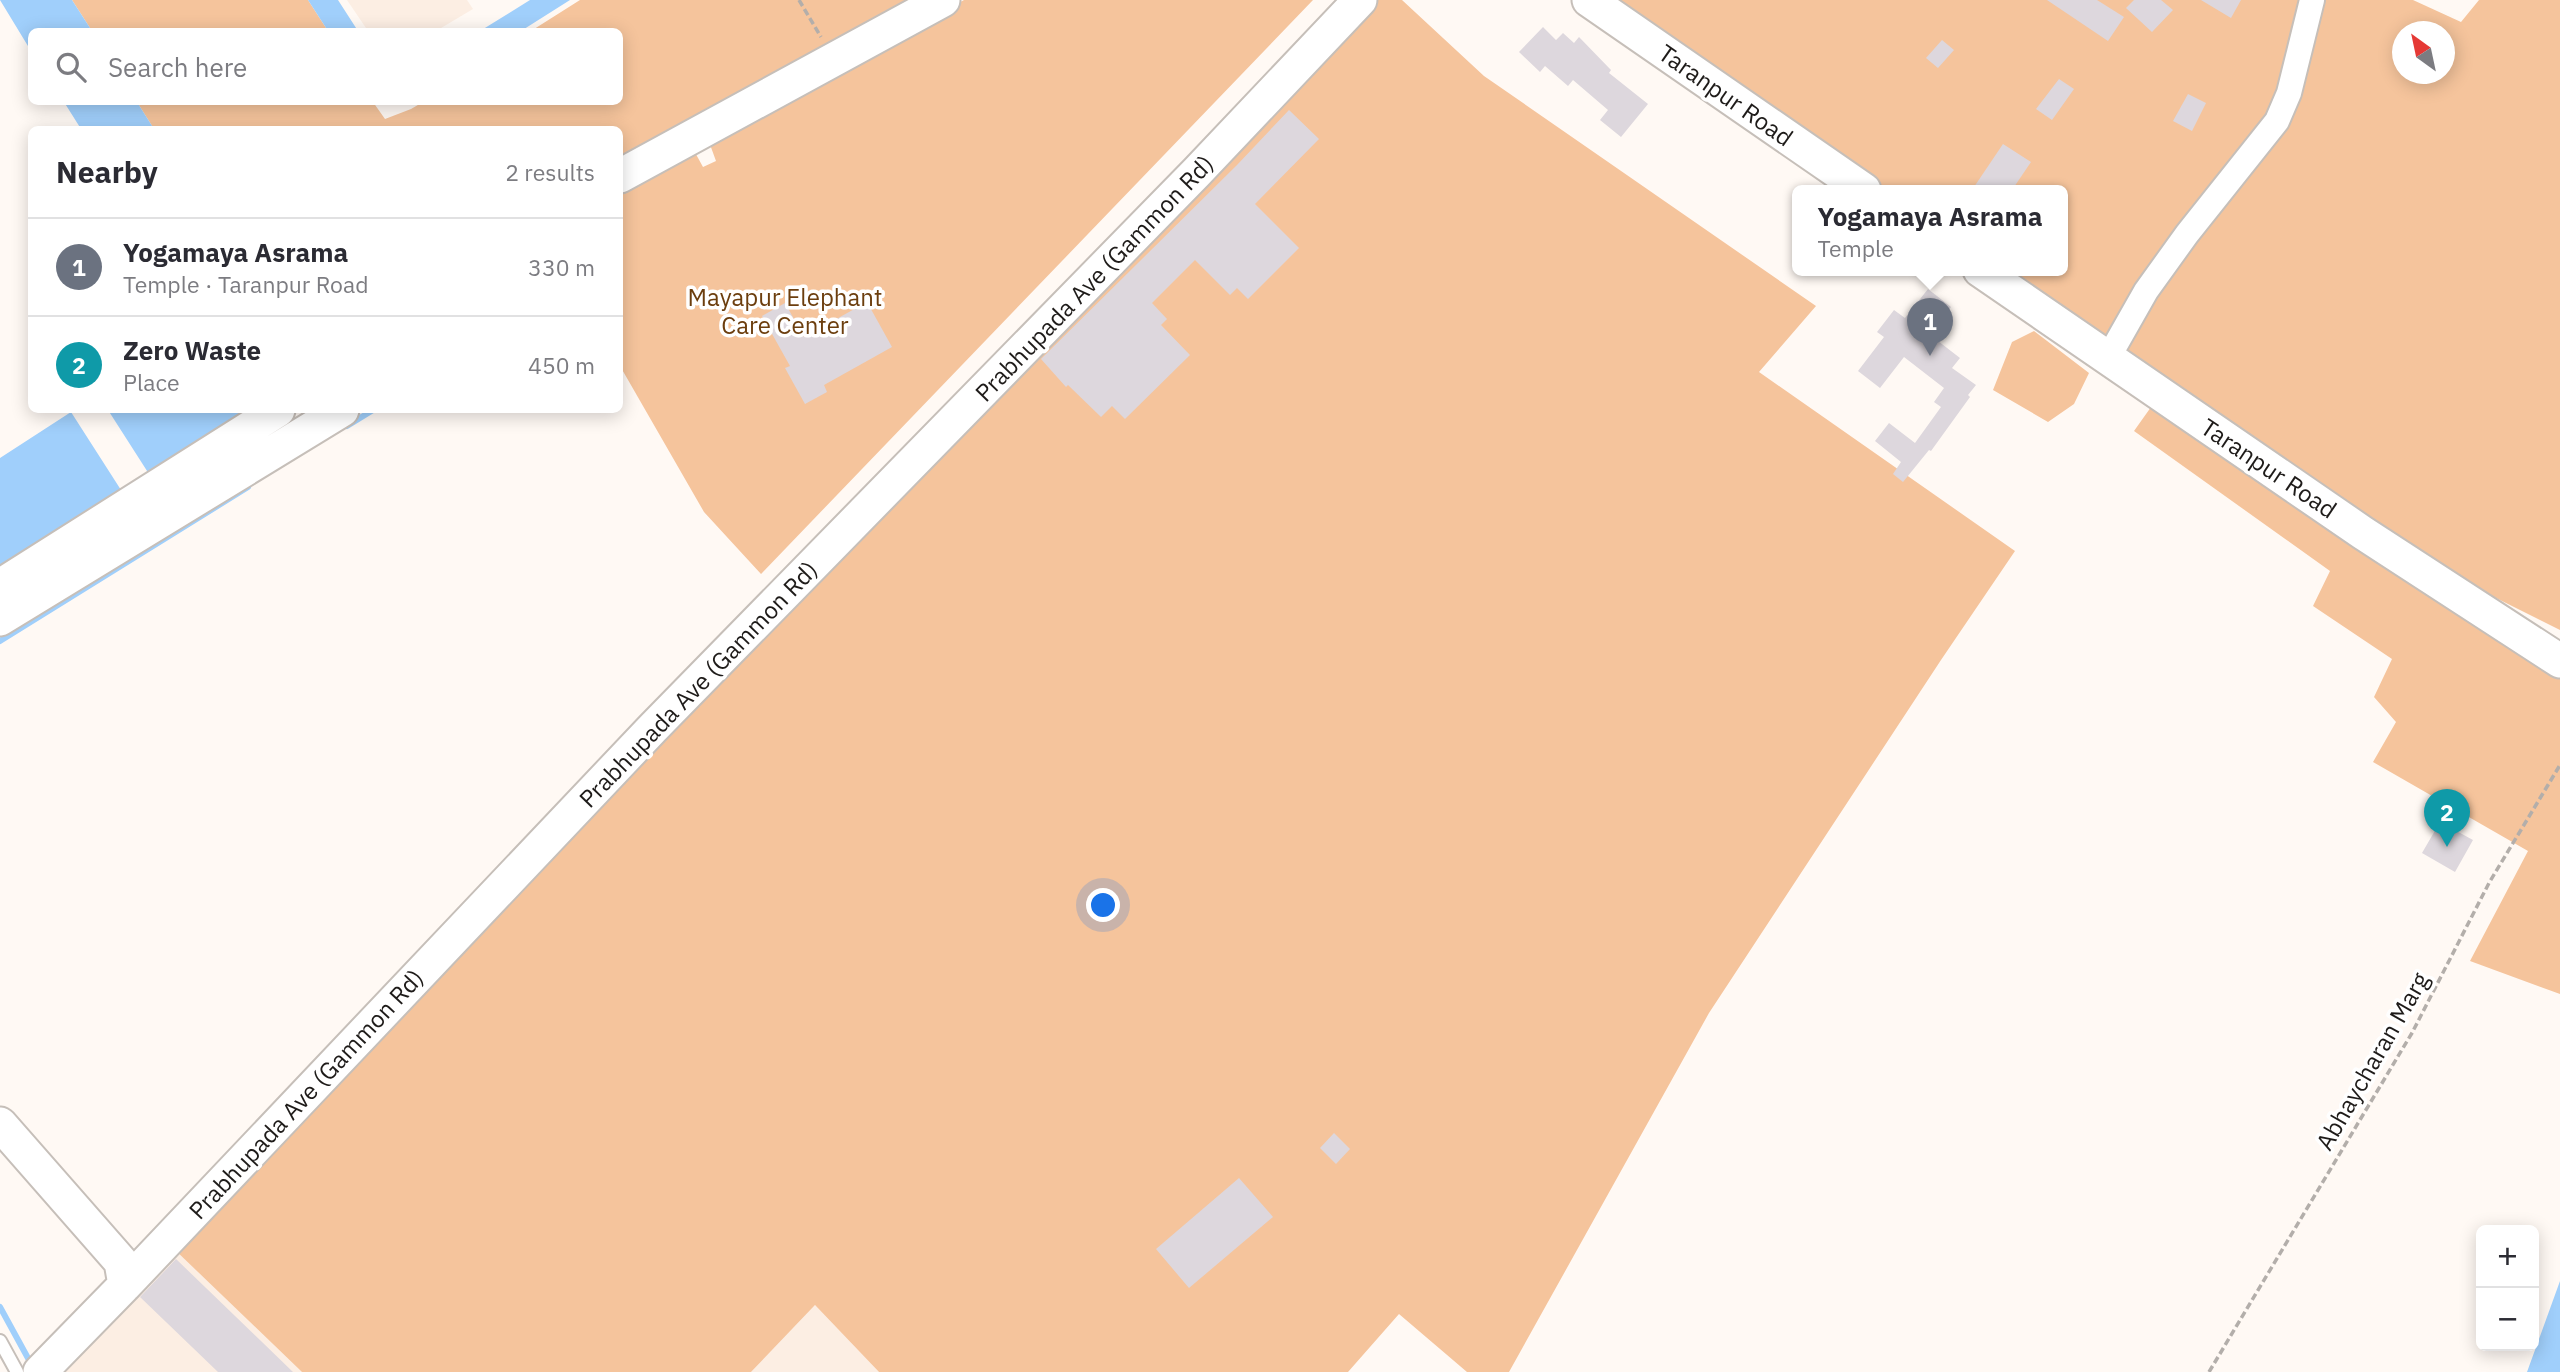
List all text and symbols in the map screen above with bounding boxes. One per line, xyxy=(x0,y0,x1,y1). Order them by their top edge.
north arrow xyxy=(2392,21,2455,84)
search box xyxy=(28,28,623,105)
street label: Taranpur Road xyxy=(1652,37,1800,153)
icon: search xyxy=(52,48,90,86)
text: Search here xyxy=(108,50,247,84)
street label: Prabhupada Ave (Gammon Rd) xyxy=(968,148,1220,408)
text: Nearby xyxy=(56,152,158,191)
text: 2 results xyxy=(505,157,595,187)
popup xyxy=(1792,185,2068,276)
text: Yogamaya Asrama xyxy=(1817,199,2043,233)
text: Temple xyxy=(1817,233,1894,263)
text: Yogamaya Asrama xyxy=(123,235,348,269)
text: 1 xyxy=(72,252,86,282)
text: 330 m xyxy=(528,252,595,282)
text: Temple · Taranpur Road xyxy=(123,269,369,299)
park label: Mayapur Elephant Care Center xyxy=(688,281,882,341)
pin: 1 xyxy=(1907,298,1953,356)
text: Zero Waste xyxy=(123,333,261,367)
text: 2 xyxy=(72,350,86,380)
text: 450 m xyxy=(528,350,595,380)
text: Place xyxy=(123,367,180,397)
street label: Taranpur Road xyxy=(2195,411,2343,525)
street label: Prabhupada Ave (Gammon Rd) xyxy=(572,554,824,814)
pin: 2 xyxy=(2424,789,2470,847)
your location xyxy=(1086,888,1120,922)
street label: Prabhupada Ave (Gammon Rd) xyxy=(182,962,430,1226)
street label: Abhaycharan Marg xyxy=(2308,966,2436,1156)
map controls xyxy=(2476,1225,2539,1351)
button: + xyxy=(2476,1225,2539,1288)
button: − xyxy=(2476,1288,2539,1351)

